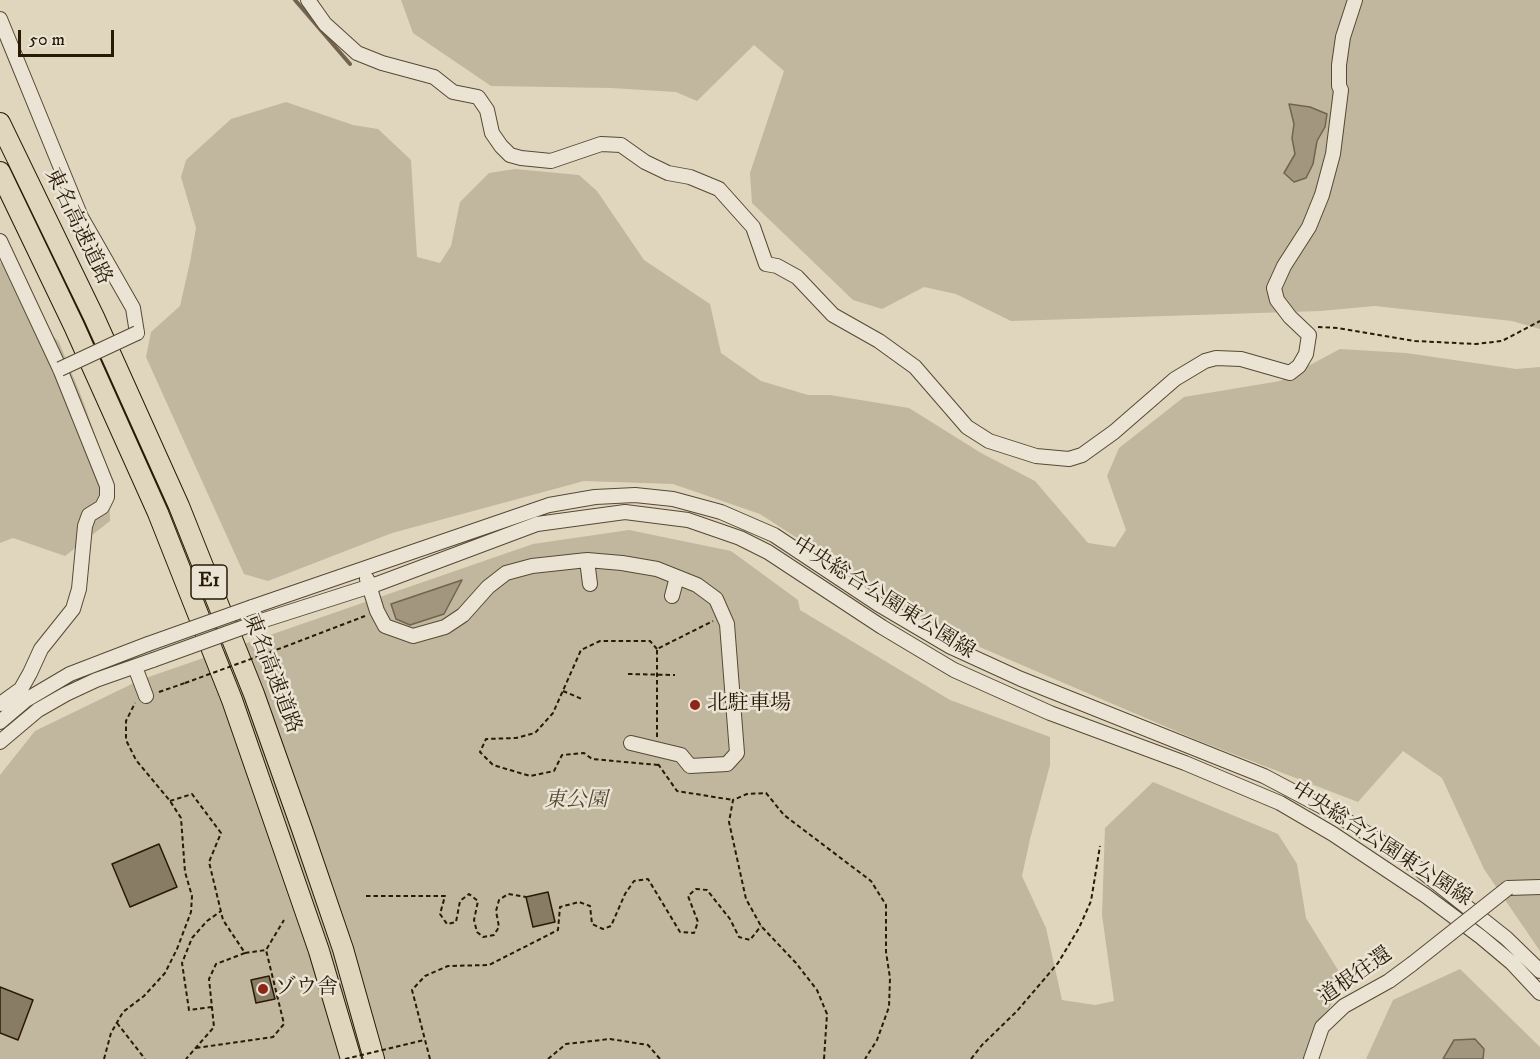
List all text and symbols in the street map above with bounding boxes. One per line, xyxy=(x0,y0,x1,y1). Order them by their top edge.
scale bar xyxy=(21,18,117,56)
text: 50 m xyxy=(29,29,65,51)
street label: 東名高速道路 xyxy=(38,165,116,289)
street label: 中央総合公園東公園線 xyxy=(787,533,979,665)
road number: E1 xyxy=(191,565,227,599)
street label: 東名高速道路 xyxy=(237,611,305,737)
place label: 北駐車場 xyxy=(707,692,791,718)
marker: 北駐車場 xyxy=(688,698,702,712)
street label: 中央総合公園東公園線 xyxy=(1286,777,1476,913)
park label: 東公園 xyxy=(545,789,607,815)
street label: 道根往還 xyxy=(1314,943,1398,1011)
place label: ゾウ舎 xyxy=(275,976,338,1002)
marker: ゾウ舎 xyxy=(256,982,270,996)

